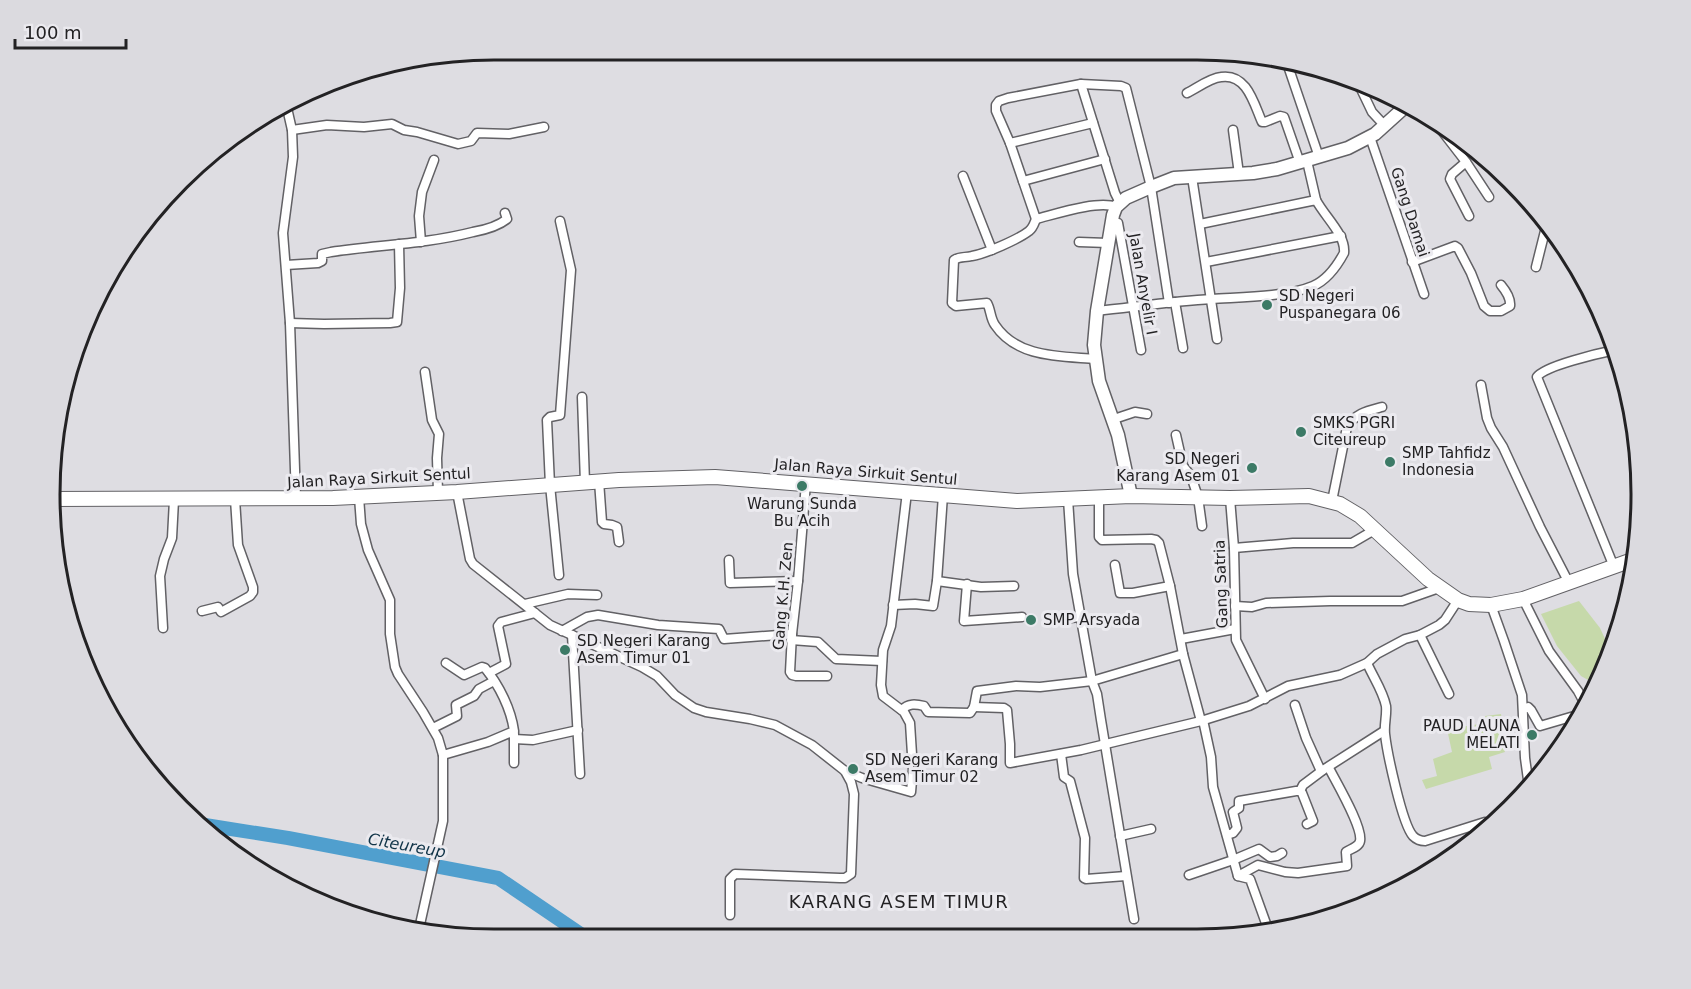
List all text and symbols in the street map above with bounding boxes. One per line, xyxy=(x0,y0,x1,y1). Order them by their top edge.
scale bar xyxy=(15,12,126,50)
text: 100 m xyxy=(24,22,82,43)
street label: Gang Damai xyxy=(1387,165,1433,259)
street label: Jalan Anyelir I xyxy=(1125,231,1161,336)
place label: SD Negeri Puspanegara 06 xyxy=(1279,287,1400,322)
marker: SD Negeri Puspanegara 06 xyxy=(1260,298,1274,312)
place label: SMKS PGRI Citeureup xyxy=(1313,414,1395,449)
marker: SMKS PGRI Citeureup xyxy=(1294,425,1308,439)
place label: SMP Tahfidz Indonesia xyxy=(1402,444,1491,479)
place label: SD Negeri Karang Asem 01 xyxy=(1116,450,1240,485)
street label: Jalan Raya Sirkuit Sentul xyxy=(773,455,958,489)
marker: SMP Tahfidz Indonesia xyxy=(1383,455,1397,469)
marker: SD Negeri Karang Asem 01 xyxy=(1245,461,1259,475)
street label: Jalan Raya Sirkuit Sentul xyxy=(286,464,471,492)
marker: Warung Sunda Bu Acih xyxy=(795,479,809,493)
place label: Warung Sunda Bu Acih xyxy=(747,495,857,530)
street label: Gang Satria xyxy=(1210,539,1232,629)
street label: Gang K.H. Zen xyxy=(769,541,797,651)
place label: SMP Arsyada xyxy=(1043,611,1140,629)
marker: SMP Arsyada xyxy=(1024,613,1038,627)
place label: SD Negeri Karang Asem Timur 01 xyxy=(577,632,710,667)
marker: SD Negeri Karang Asem Timur 01 xyxy=(558,643,572,657)
place label: PAUD LAUNA MELATI xyxy=(1423,717,1521,752)
marker: PAUD LAUNA MELATI xyxy=(1525,728,1539,742)
place label: SD Negeri Karang Asem Timur 02 xyxy=(865,751,998,786)
marker: SD Negeri Karang Asem Timur 02 xyxy=(846,762,860,776)
water label: Citeureup xyxy=(367,829,447,862)
district label: KARANG ASEM TIMUR xyxy=(789,891,1009,912)

